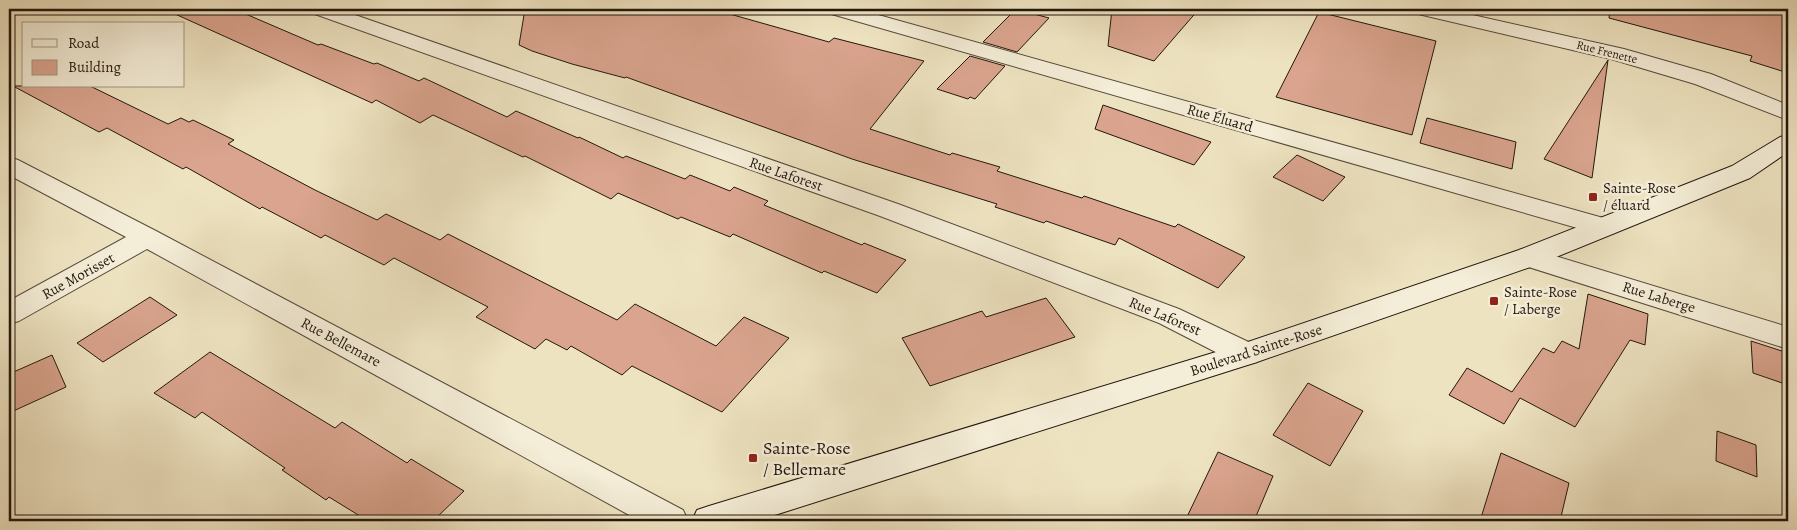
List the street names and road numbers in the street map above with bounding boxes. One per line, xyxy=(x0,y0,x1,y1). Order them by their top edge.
street label: Rue Frenette xyxy=(1575,37,1639,67)
street label: Rue Éluard xyxy=(1185,99,1256,137)
street label: Rue Laforest xyxy=(747,152,825,196)
street label: Rue Morisset xyxy=(38,248,118,304)
street label: Rue Laberge xyxy=(1620,276,1698,318)
street label: Rue Laforest xyxy=(1126,292,1204,340)
street label: Rue Bellemare xyxy=(298,313,385,372)
street label: Boulevard Sainte-Rose xyxy=(1187,319,1325,381)

